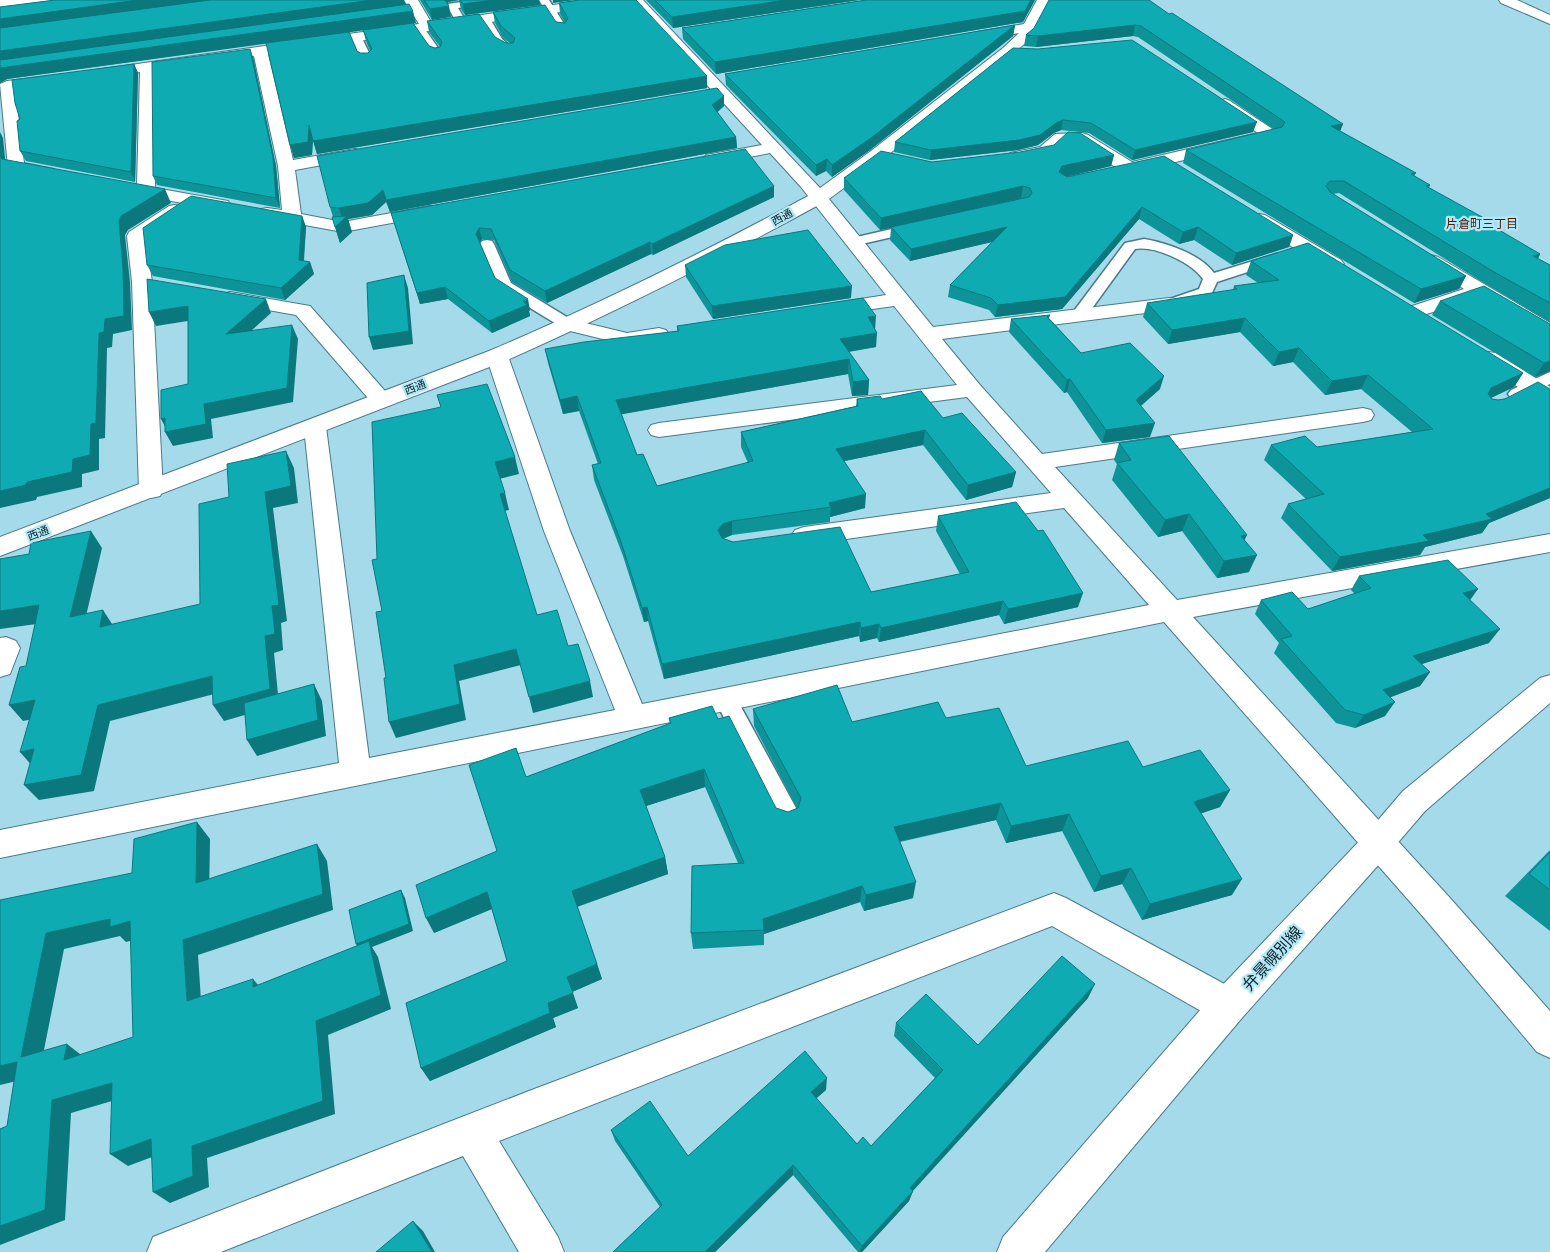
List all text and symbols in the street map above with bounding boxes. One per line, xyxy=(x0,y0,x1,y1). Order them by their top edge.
street label: 西通 xyxy=(769,205,795,229)
district label: 片倉町三丁目 xyxy=(1446,215,1518,233)
street label: 西通 xyxy=(402,376,428,398)
street label: 西通 xyxy=(25,522,51,544)
street label: 弁景幌別線 xyxy=(1237,921,1308,996)

